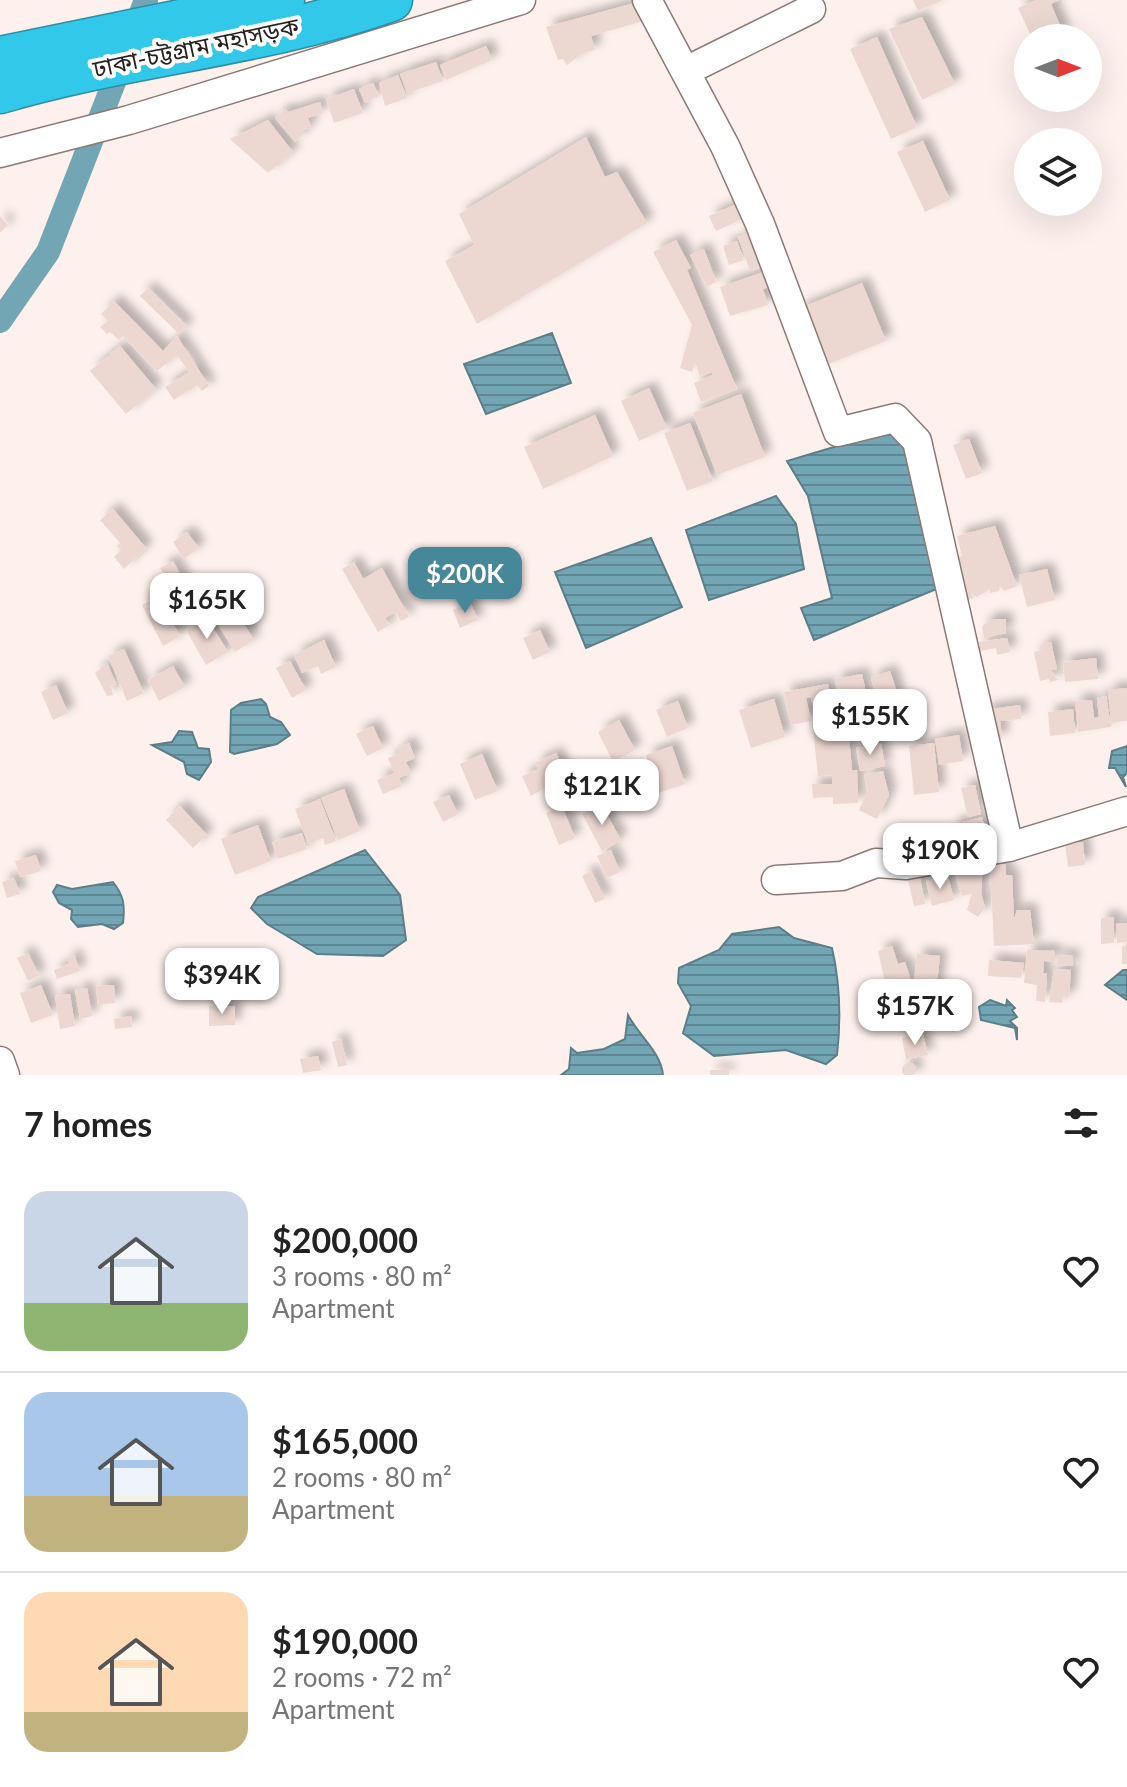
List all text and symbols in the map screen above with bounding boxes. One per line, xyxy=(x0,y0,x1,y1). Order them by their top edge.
street label: ঢাকা-চট্টগ্রাম মহাসড়ক xyxy=(89,10,302,83)
north arrow xyxy=(1014,24,1102,112)
map controls xyxy=(1014,24,1102,216)
button: layers xyxy=(1014,128,1102,216)
pin: $200K xyxy=(409,547,521,615)
text: $200K xyxy=(426,557,504,589)
pin: $165K xyxy=(151,573,263,641)
text: $165K xyxy=(168,583,246,615)
pin: $155K xyxy=(814,689,926,757)
text: $155K xyxy=(831,699,909,731)
pin: $121K xyxy=(546,759,658,827)
text: $121K xyxy=(563,769,641,801)
pin: $190K xyxy=(884,823,996,891)
text: $190K xyxy=(901,833,979,865)
pin: $394K xyxy=(166,948,278,1016)
text: $394K xyxy=(183,958,261,990)
pin: $157K xyxy=(859,979,971,1047)
text: $157K xyxy=(876,989,954,1021)
icon: filters xyxy=(1059,1101,1103,1145)
text: 7 homes xyxy=(24,1103,152,1144)
text: $200,000 xyxy=(272,1219,418,1260)
icon: home xyxy=(88,1223,184,1319)
icon: heart xyxy=(1059,1249,1103,1293)
text: 3 rooms · 80 m² xyxy=(272,1260,452,1292)
text: Apartment xyxy=(272,1292,395,1324)
text: $165,000 xyxy=(272,1420,418,1461)
icon: home xyxy=(88,1424,184,1520)
icon: heart xyxy=(1059,1450,1103,1494)
text: 2 rooms · 80 m² xyxy=(272,1461,452,1493)
text: Apartment xyxy=(272,1493,395,1525)
text: $190,000 xyxy=(272,1620,418,1661)
icon: home xyxy=(88,1624,184,1720)
icon: heart xyxy=(1059,1650,1103,1694)
text: 2 rooms · 72 m² xyxy=(272,1661,452,1693)
text: Apartment xyxy=(272,1693,395,1725)

